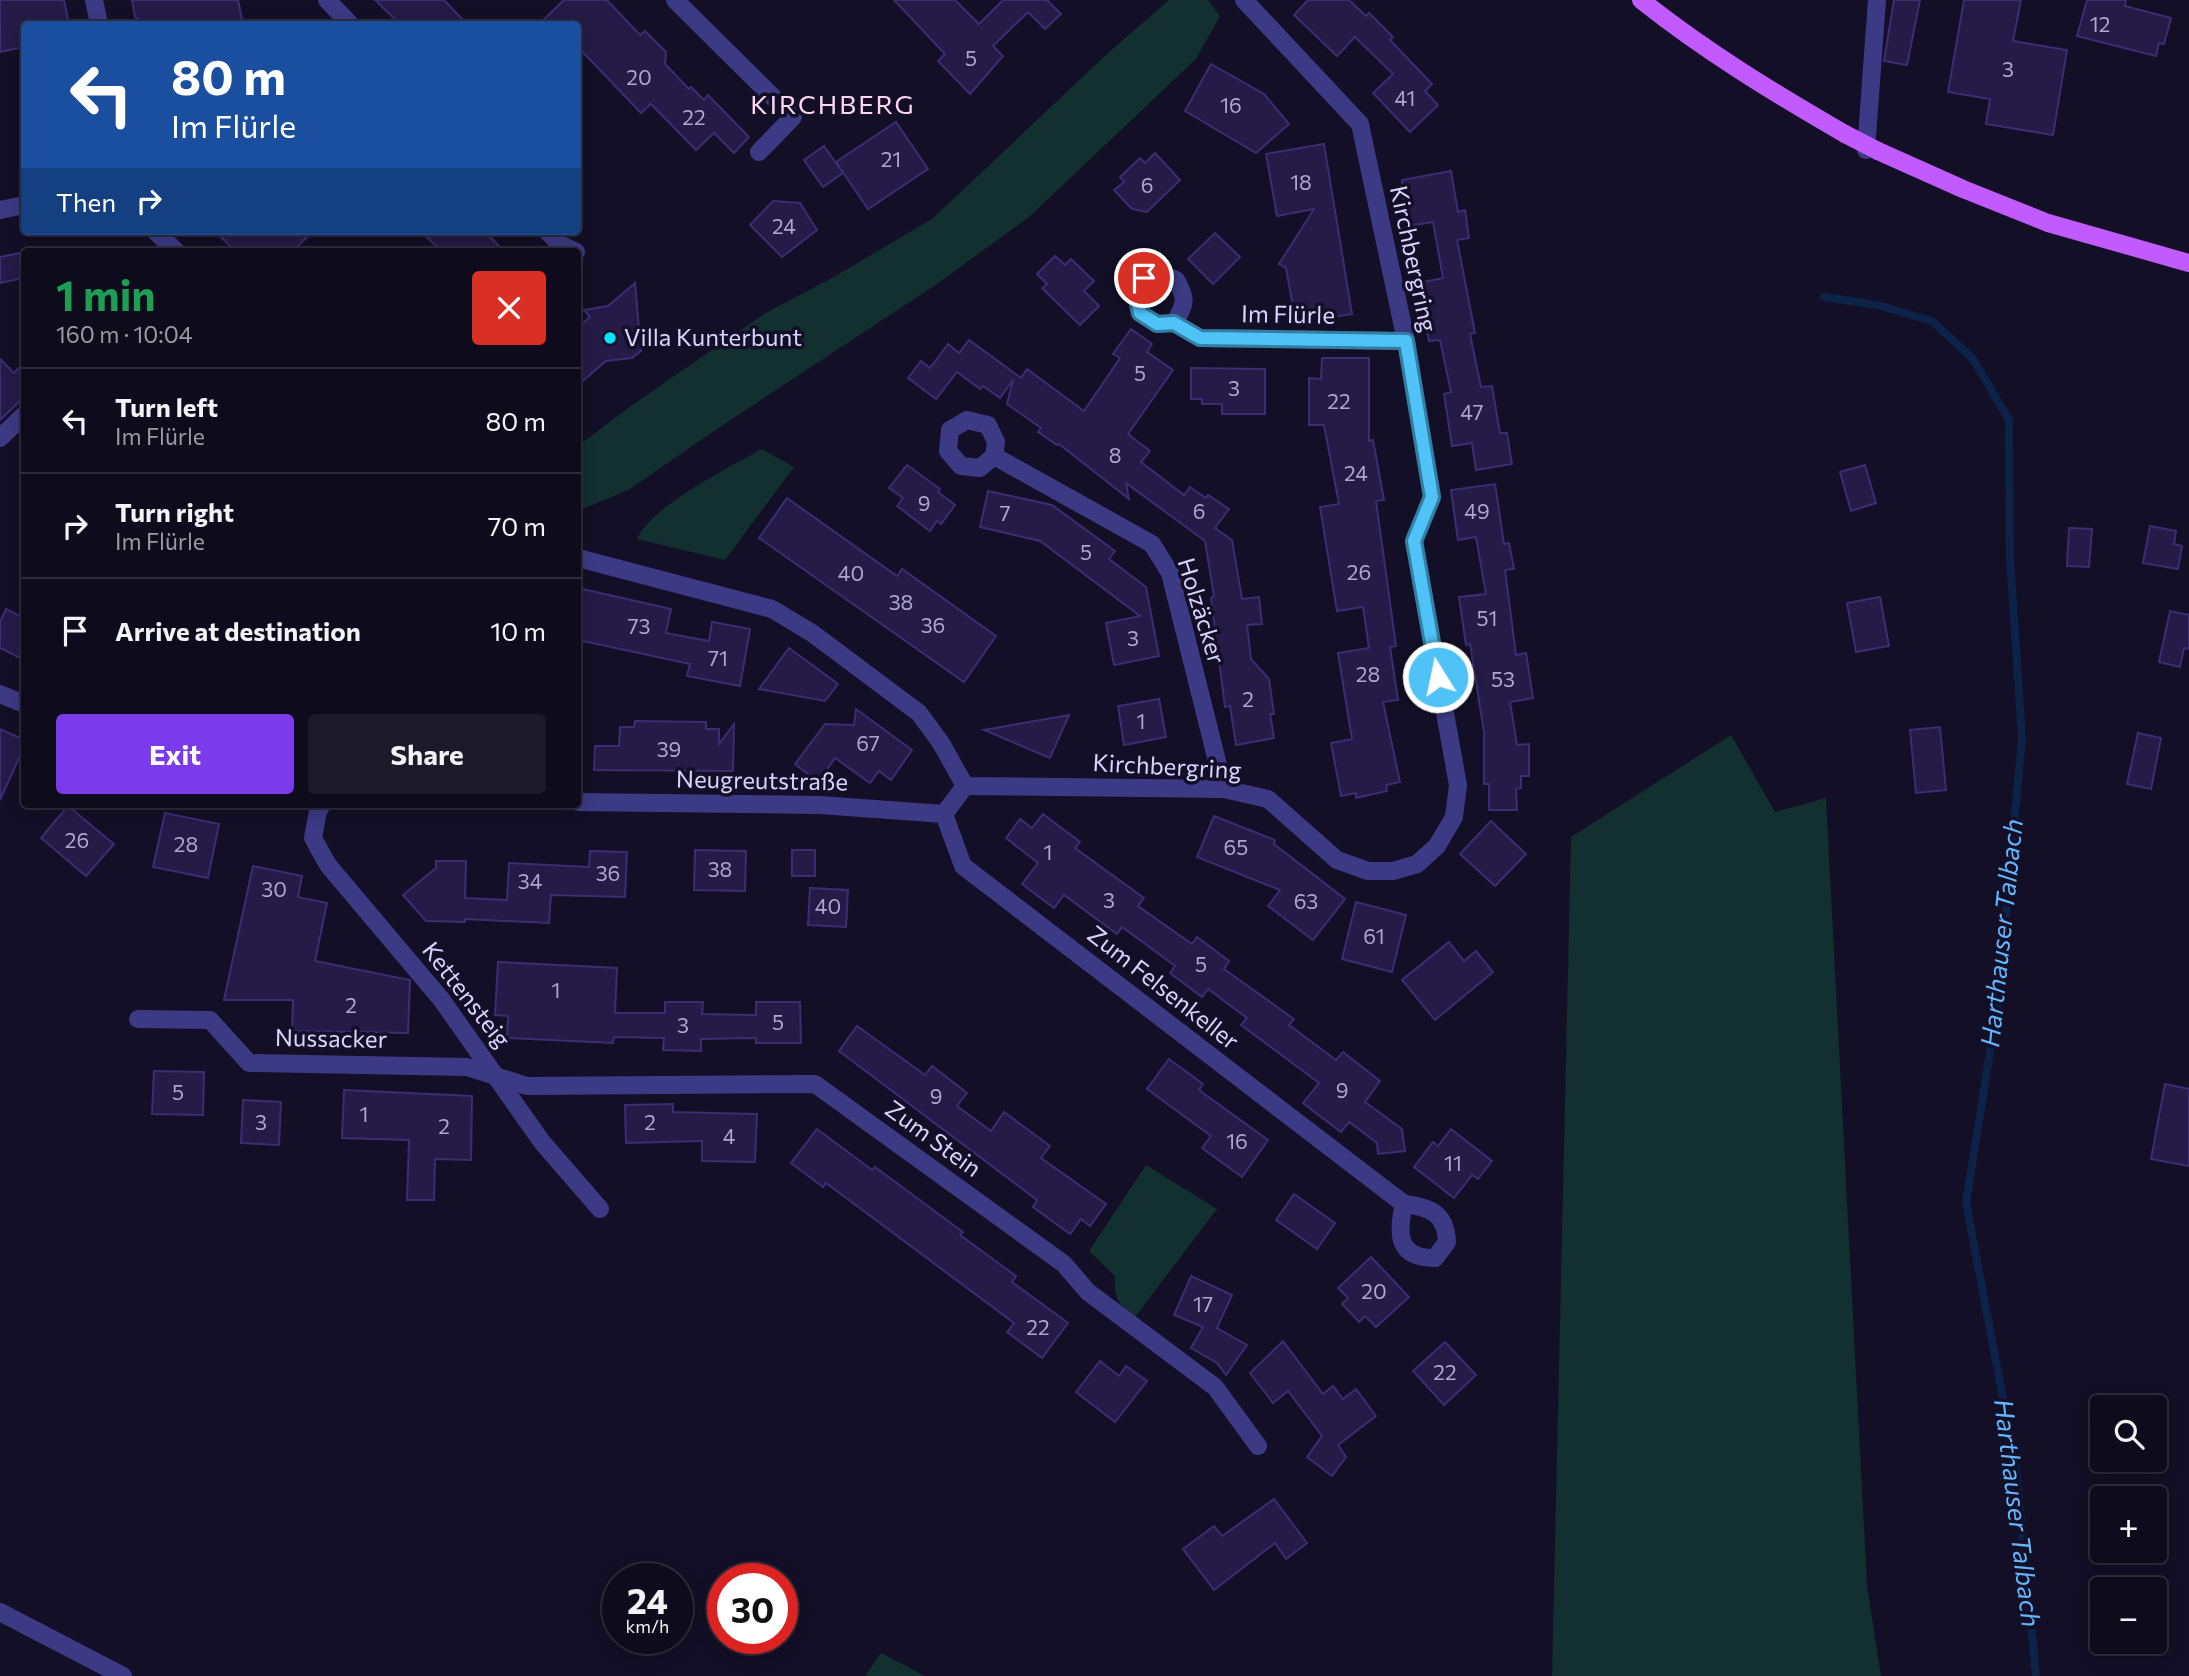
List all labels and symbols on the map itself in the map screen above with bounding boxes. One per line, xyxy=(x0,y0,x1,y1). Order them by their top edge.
house number: 12 xyxy=(2090,11,2110,36)
house number: 5 xyxy=(965,45,977,70)
house number: 3 xyxy=(2002,56,2014,81)
house number: 20 xyxy=(626,64,652,89)
house number: 41 xyxy=(1395,85,1415,110)
district label: KIRCHBERG xyxy=(750,88,916,119)
house number: 16 xyxy=(1220,92,1242,117)
house number: 22 xyxy=(682,104,706,129)
house number: 21 xyxy=(881,146,901,171)
house number: 18 xyxy=(1290,169,1312,194)
house number: 6 xyxy=(1141,172,1153,197)
street label: Kirchbergring xyxy=(1385,183,1444,335)
house number: 24 xyxy=(772,213,796,238)
pin xyxy=(1114,248,1174,308)
street label: Im Flürle xyxy=(1241,298,1335,329)
place label: Villa Kunterbunt xyxy=(624,322,802,351)
marker: Villa Kunterbunt xyxy=(602,330,618,346)
house number: 5 xyxy=(1134,360,1146,385)
house number: 3 xyxy=(1228,375,1240,400)
house number: 22 xyxy=(1327,388,1351,413)
house number: 47 xyxy=(1460,399,1484,424)
house number: 8 xyxy=(1109,442,1121,467)
house number: 24 xyxy=(1344,460,1368,485)
house number: 9 xyxy=(918,490,930,515)
house number: 6 xyxy=(1193,498,1205,523)
house number: 49 xyxy=(1464,498,1490,523)
house number: 7 xyxy=(999,500,1011,525)
house number: 5 xyxy=(1080,539,1092,564)
street label: Holzäcker xyxy=(1173,554,1232,667)
house number: 26 xyxy=(1347,559,1371,584)
house number: 40 xyxy=(838,560,864,585)
house number: 38 xyxy=(889,589,913,614)
house number: 51 xyxy=(1476,605,1498,630)
house number: 36 xyxy=(921,612,945,637)
house number: 73 xyxy=(627,613,651,638)
house number: 3 xyxy=(1127,625,1139,650)
position arrow xyxy=(1401,640,1475,714)
house number: 71 xyxy=(708,645,728,670)
house number: 28 xyxy=(1356,661,1380,686)
house number: 53 xyxy=(1491,666,1515,691)
house number: 2 xyxy=(1242,686,1254,711)
house number: 1 xyxy=(1137,708,1145,733)
house number: 67 xyxy=(856,730,880,755)
house number: 39 xyxy=(657,736,681,761)
street label: Kirchbergring xyxy=(1092,747,1242,784)
street label: Neugreutstraße xyxy=(676,764,848,795)
water label: Harthauser Talbach xyxy=(1973,817,2028,1049)
house number: 26 xyxy=(65,827,89,852)
house number: 28 xyxy=(174,831,198,856)
house number: 65 xyxy=(1224,834,1248,859)
house number: 1 xyxy=(1044,839,1052,864)
house number: 38 xyxy=(708,856,732,881)
house number: 36 xyxy=(596,860,620,885)
house number: 34 xyxy=(518,868,543,893)
house number: 30 xyxy=(261,876,287,901)
house number: 3 xyxy=(1103,887,1115,912)
house number: 63 xyxy=(1294,888,1318,913)
house number: 40 xyxy=(815,893,841,918)
street label: Zum Felsenkeller xyxy=(1083,919,1246,1055)
house number: 61 xyxy=(1363,923,1385,948)
street label: Kettensteig xyxy=(417,935,517,1053)
house number: 5 xyxy=(1195,951,1207,976)
house number: 1 xyxy=(552,977,560,1002)
house number: 2 xyxy=(345,992,357,1017)
house number: 5 xyxy=(772,1009,784,1034)
house number: 3 xyxy=(677,1012,689,1037)
street label: Nussacker xyxy=(275,1022,388,1053)
house number: 9 xyxy=(1336,1077,1348,1102)
house number: 5 xyxy=(172,1079,184,1104)
house number: 9 xyxy=(930,1083,942,1108)
street label: Zum Stein xyxy=(880,1093,987,1182)
house number: 1 xyxy=(360,1101,368,1126)
house number: 3 xyxy=(255,1109,267,1134)
house number: 2 xyxy=(644,1109,656,1134)
house number: 2 xyxy=(438,1113,450,1138)
house number: 4 xyxy=(723,1123,736,1148)
house number: 16 xyxy=(1226,1128,1248,1153)
house number: 11 xyxy=(1444,1150,1462,1175)
house number: 20 xyxy=(1361,1278,1387,1303)
house number: 17 xyxy=(1193,1291,1213,1316)
house number: 22 xyxy=(1026,1314,1050,1339)
house number: 22 xyxy=(1433,1359,1457,1384)
water label: Harthauser Talbach xyxy=(1989,1397,2048,1629)
speed limit sign: 30 xyxy=(707,1563,798,1654)

